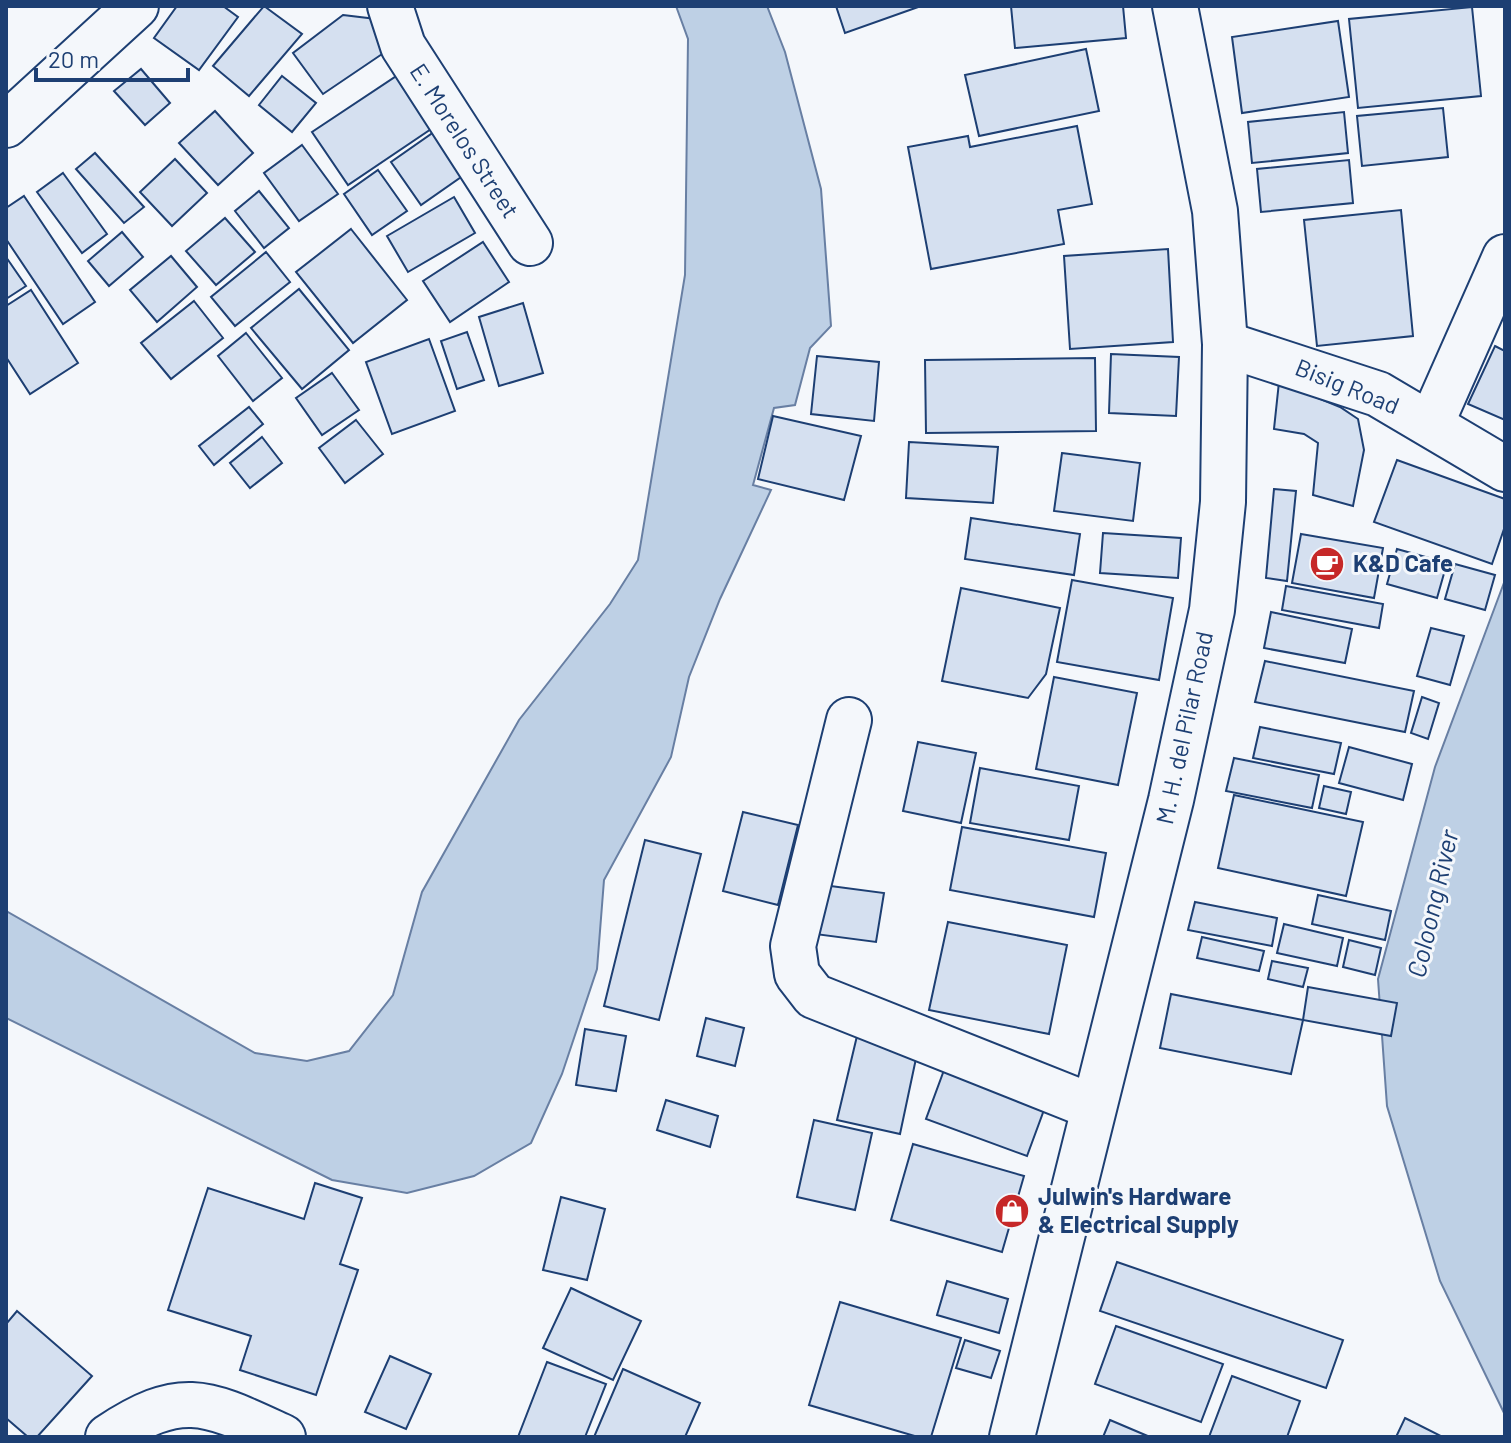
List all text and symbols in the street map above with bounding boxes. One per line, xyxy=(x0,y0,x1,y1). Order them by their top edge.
scale bar xyxy=(36,32,188,82)
text: 20 m xyxy=(48,44,99,73)
street label: E. Morelos Street xyxy=(405,58,526,223)
street label: Bisig Road xyxy=(1291,352,1404,420)
cafe icon: K&D Cafe xyxy=(1308,545,1346,583)
place label: K&D Cafe xyxy=(1353,548,1453,577)
street label: M. H. del Pilar Road xyxy=(1149,628,1218,827)
water label: Coloong River xyxy=(1400,826,1464,980)
place label: Julwin's Hardware & Electrical Supply xyxy=(1038,1181,1239,1238)
shop icon: Julwin's Hardware & Electrical Supply xyxy=(993,1192,1031,1230)

